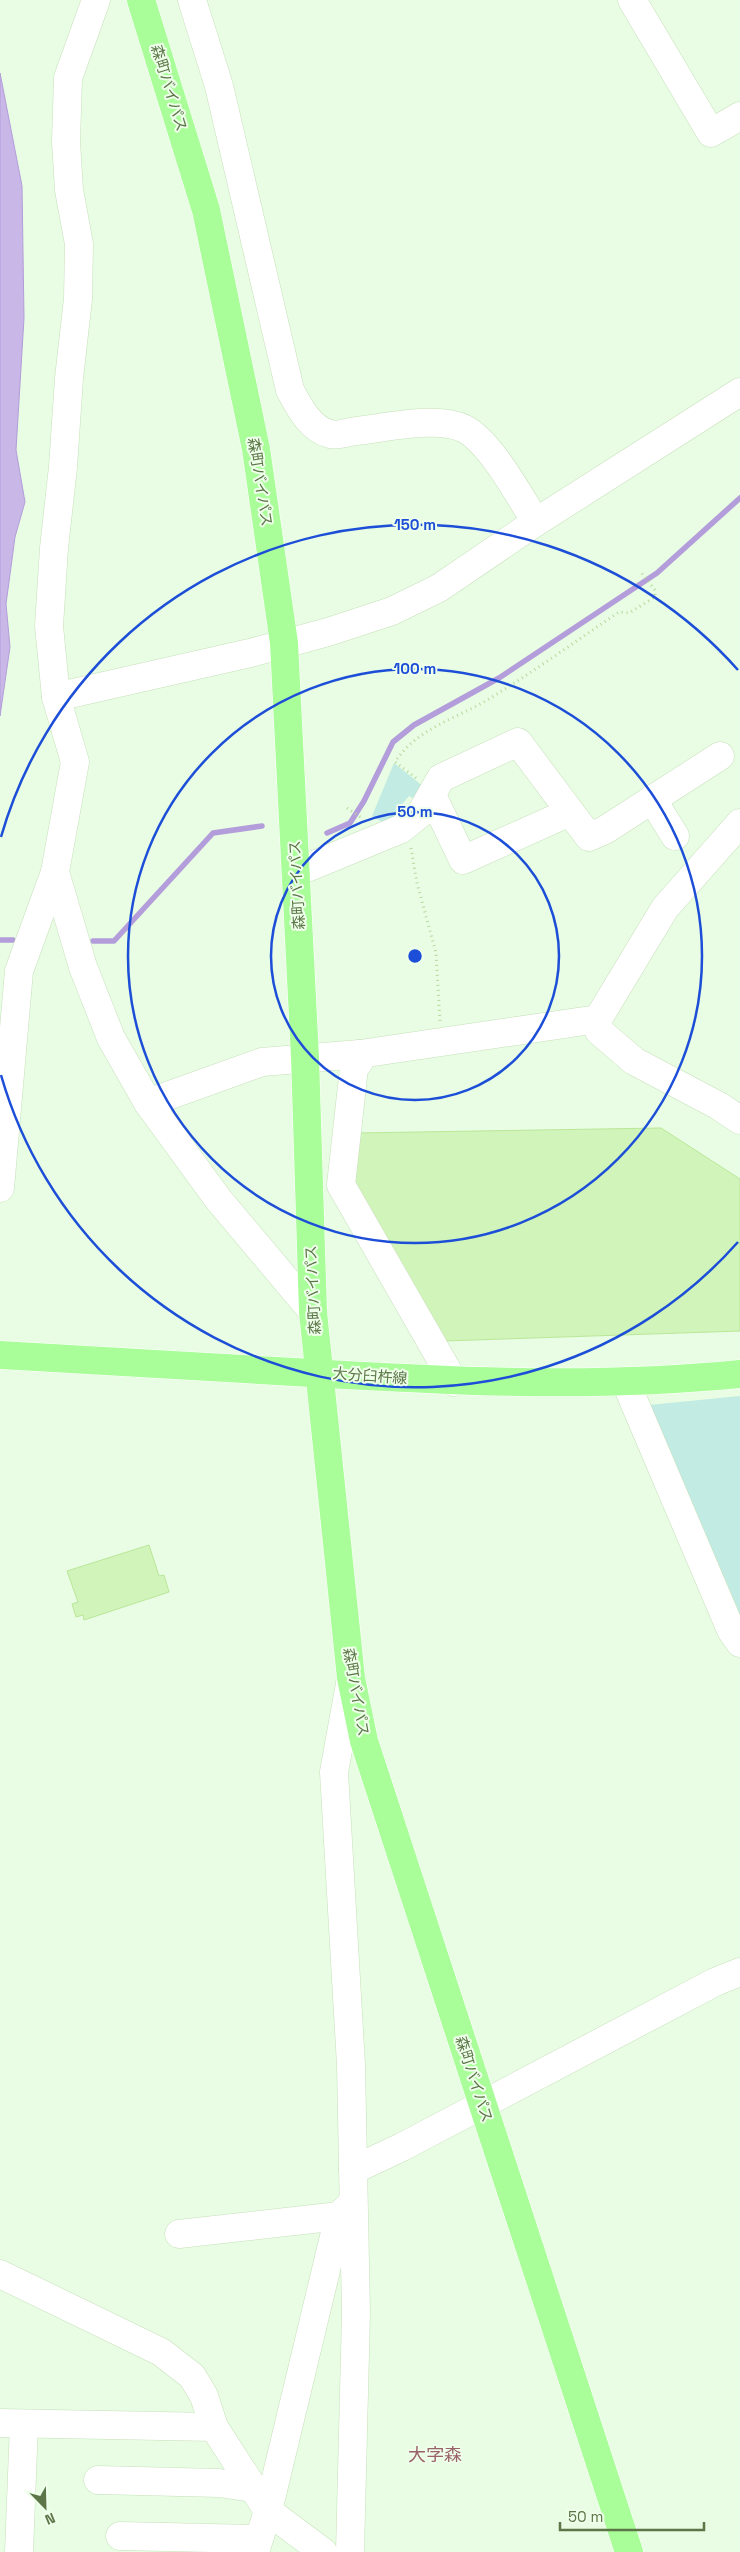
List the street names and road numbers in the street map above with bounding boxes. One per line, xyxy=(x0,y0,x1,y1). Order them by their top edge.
street label: 森町バイパス xyxy=(147,42,192,134)
street label: 森町バイパス xyxy=(244,436,277,528)
street label: 森町バイパス xyxy=(285,840,308,930)
street label: 森町バイパス xyxy=(301,1245,324,1335)
street label: 大分臼杵線 xyxy=(332,1363,408,1388)
street label: 森町バイパス xyxy=(339,1646,374,1738)
street label: 森町バイパス xyxy=(452,2033,497,2124)

